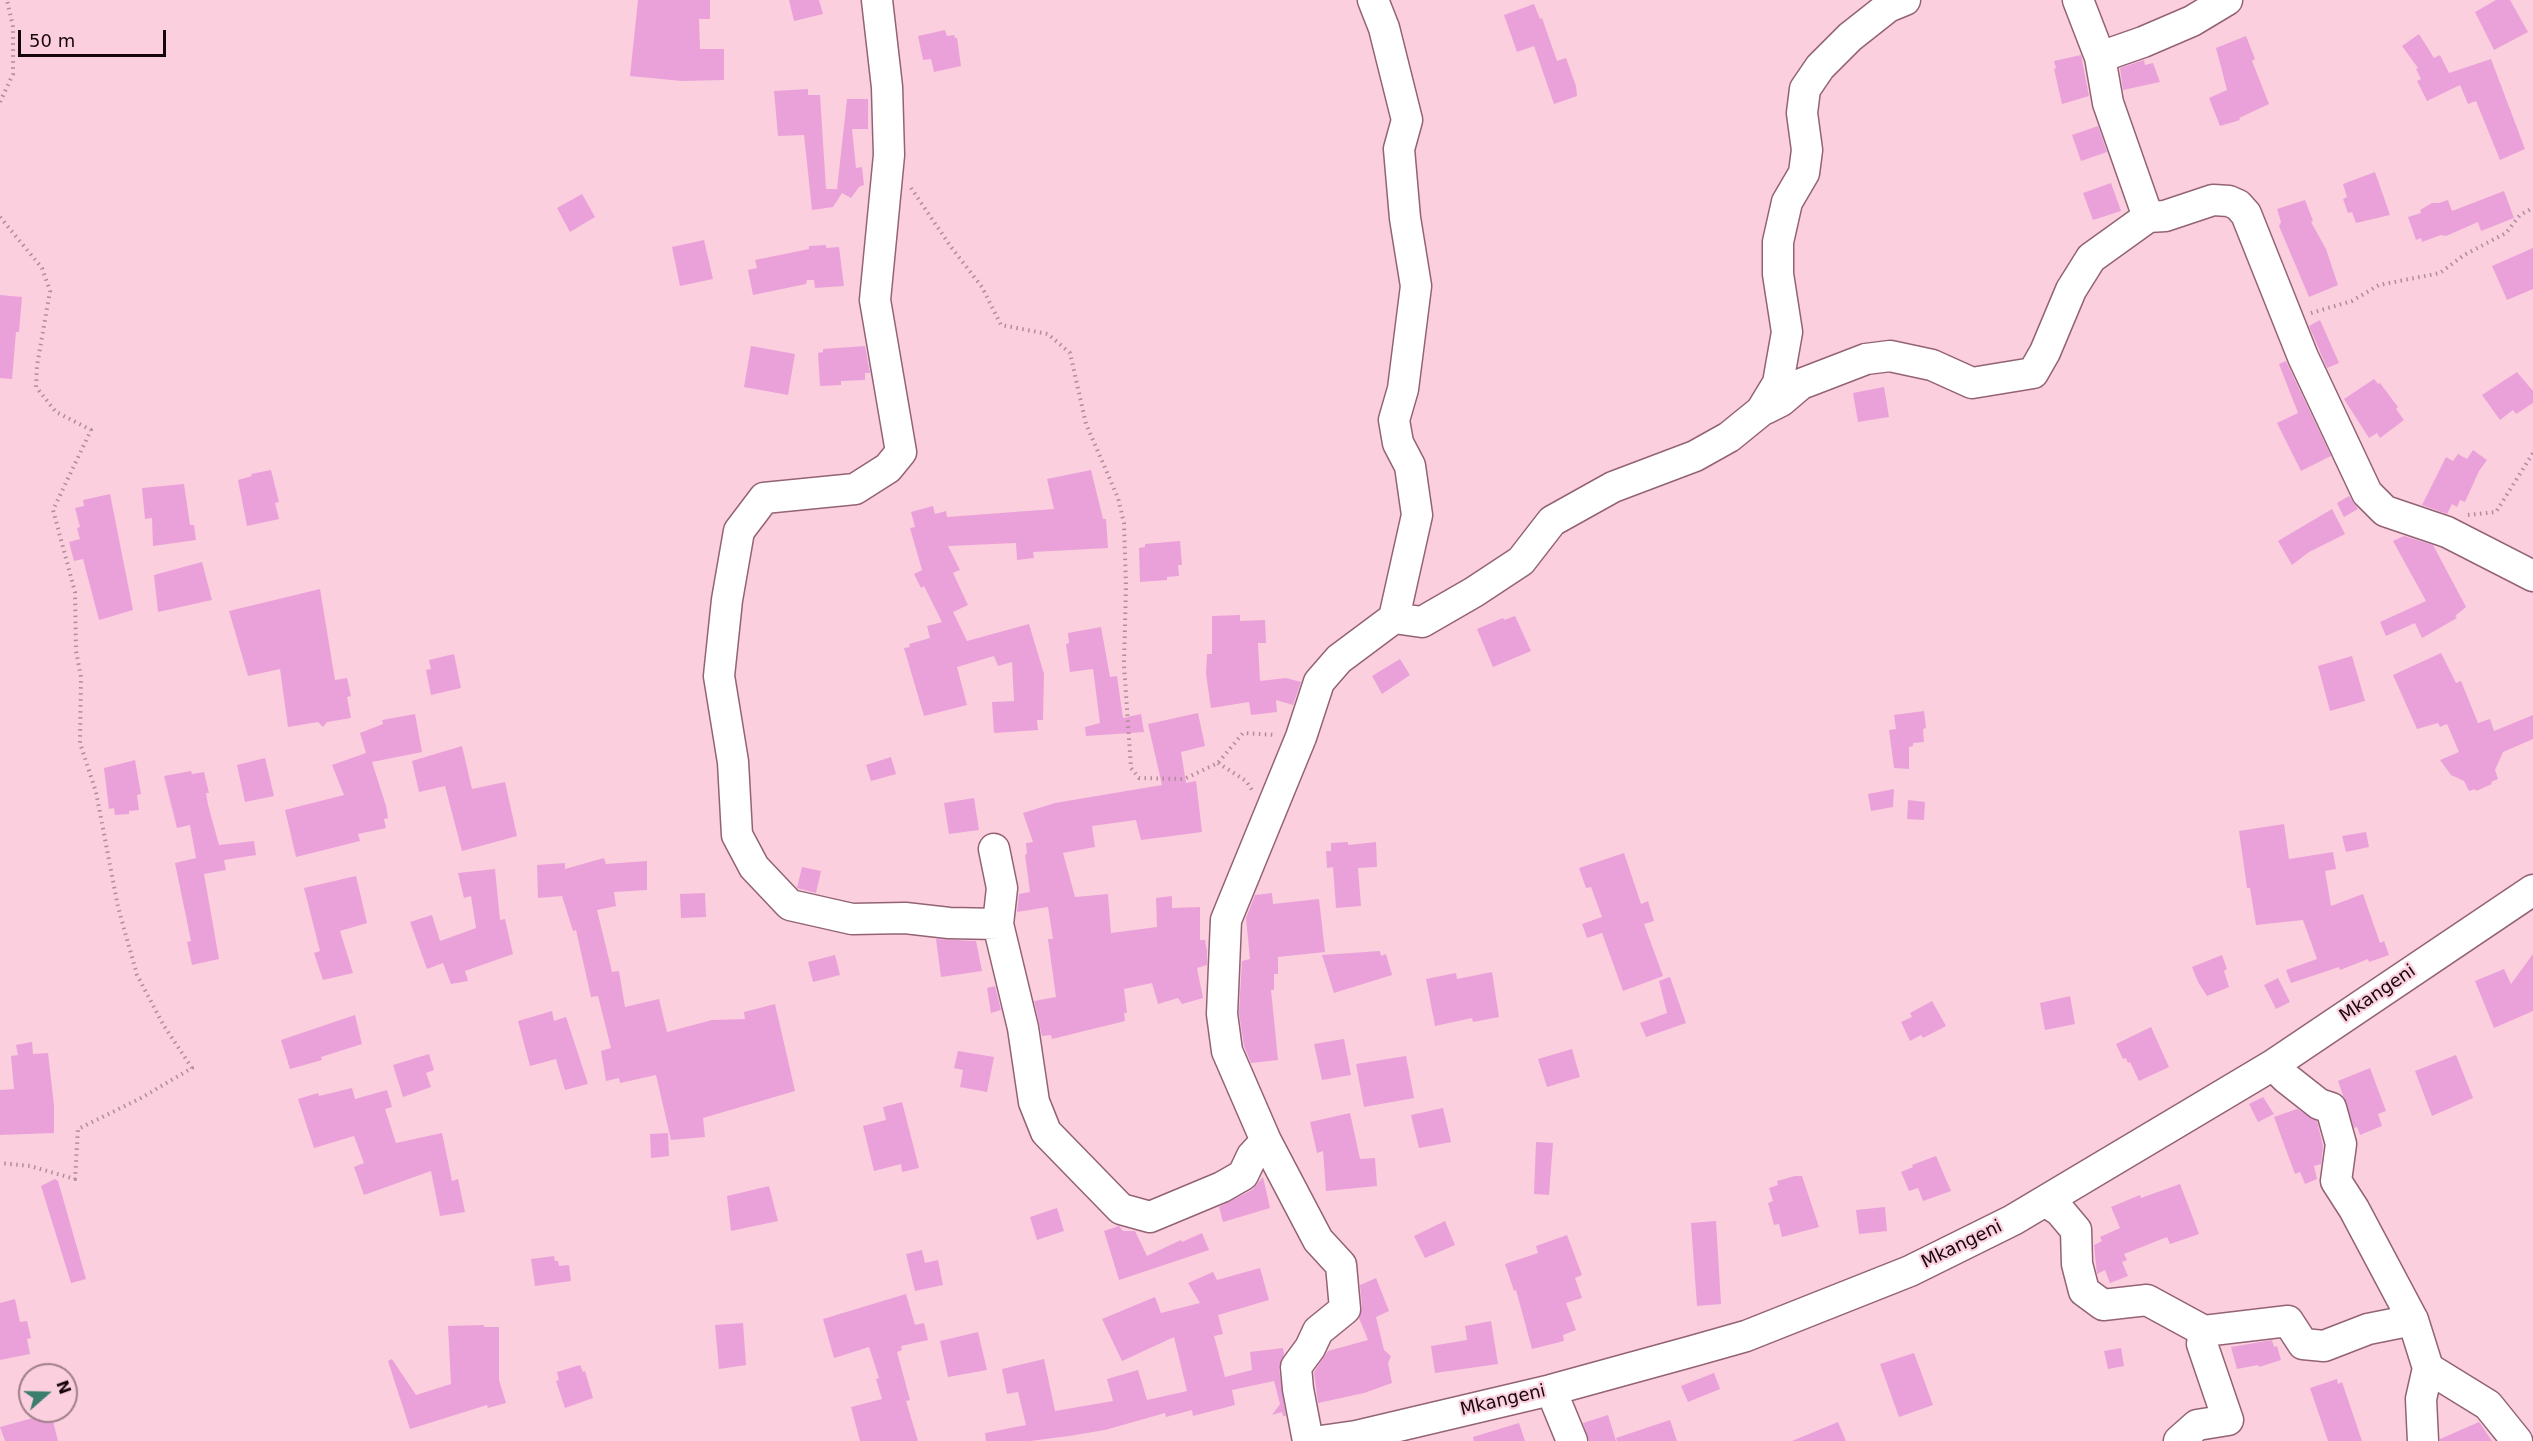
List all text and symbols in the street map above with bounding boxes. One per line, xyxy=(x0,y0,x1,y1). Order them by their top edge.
scale bar xyxy=(21,18,170,56)
text: 50 m xyxy=(29,30,75,51)
street label: Mkangeni xyxy=(2336,961,2420,1027)
street label: Mkangeni xyxy=(1918,1216,2006,1274)
north arrow xyxy=(18,1363,78,1423)
text: N xyxy=(52,1378,75,1397)
street label: Mkangeni xyxy=(1458,1381,1548,1421)

